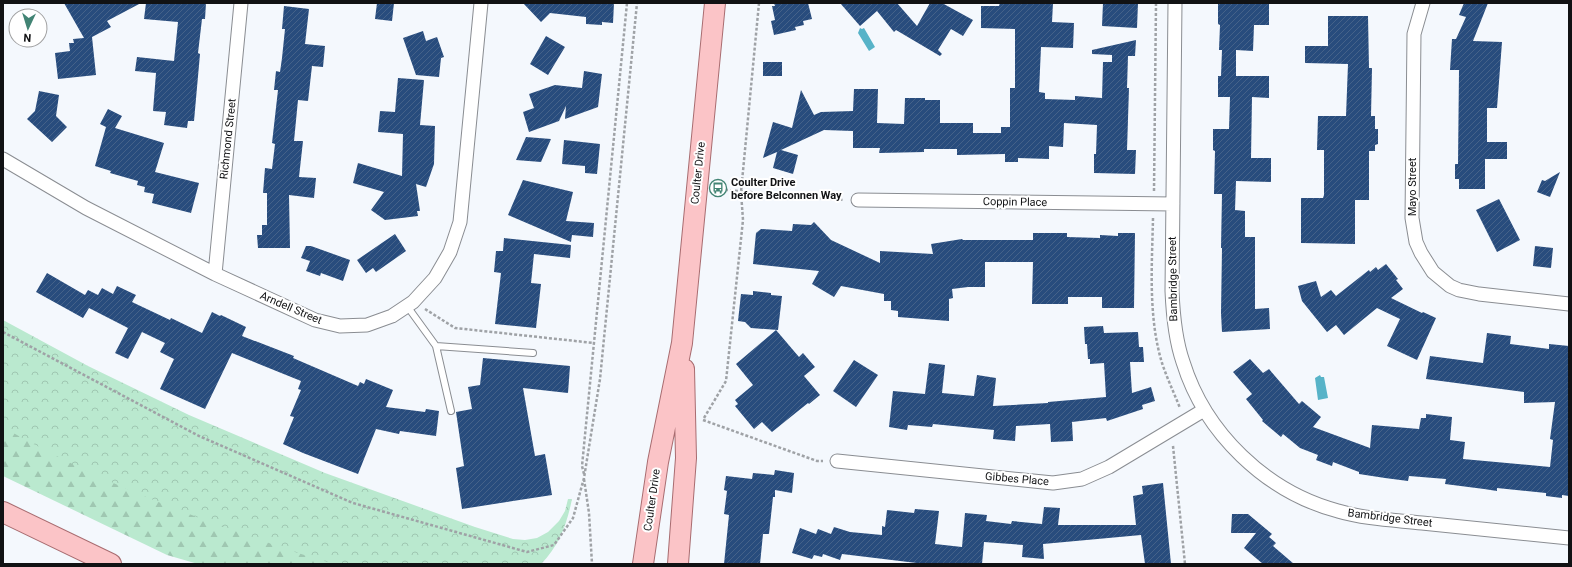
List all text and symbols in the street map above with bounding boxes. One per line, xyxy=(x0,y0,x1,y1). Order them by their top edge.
north arrow xyxy=(8,8,48,48)
text: N xyxy=(23,31,32,44)
street label: Richmond Street xyxy=(217,98,239,180)
street label: Coulter Drive xyxy=(688,141,708,205)
street label: Mayo Street xyxy=(1406,157,1419,216)
place label: Coulter Drive before Belconnen Way xyxy=(731,176,842,202)
bus stop icon: Coulter Drive before Belconnen Way xyxy=(708,178,728,198)
street label: Coppin Place xyxy=(983,195,1048,209)
street label: Bambridge Street xyxy=(1166,236,1180,322)
street label: Arndell Street xyxy=(258,289,324,327)
street label: Coulter Drive xyxy=(641,468,663,532)
street label: Gibbes Place xyxy=(985,470,1050,488)
street label: Bambridge Street xyxy=(1347,506,1433,530)

